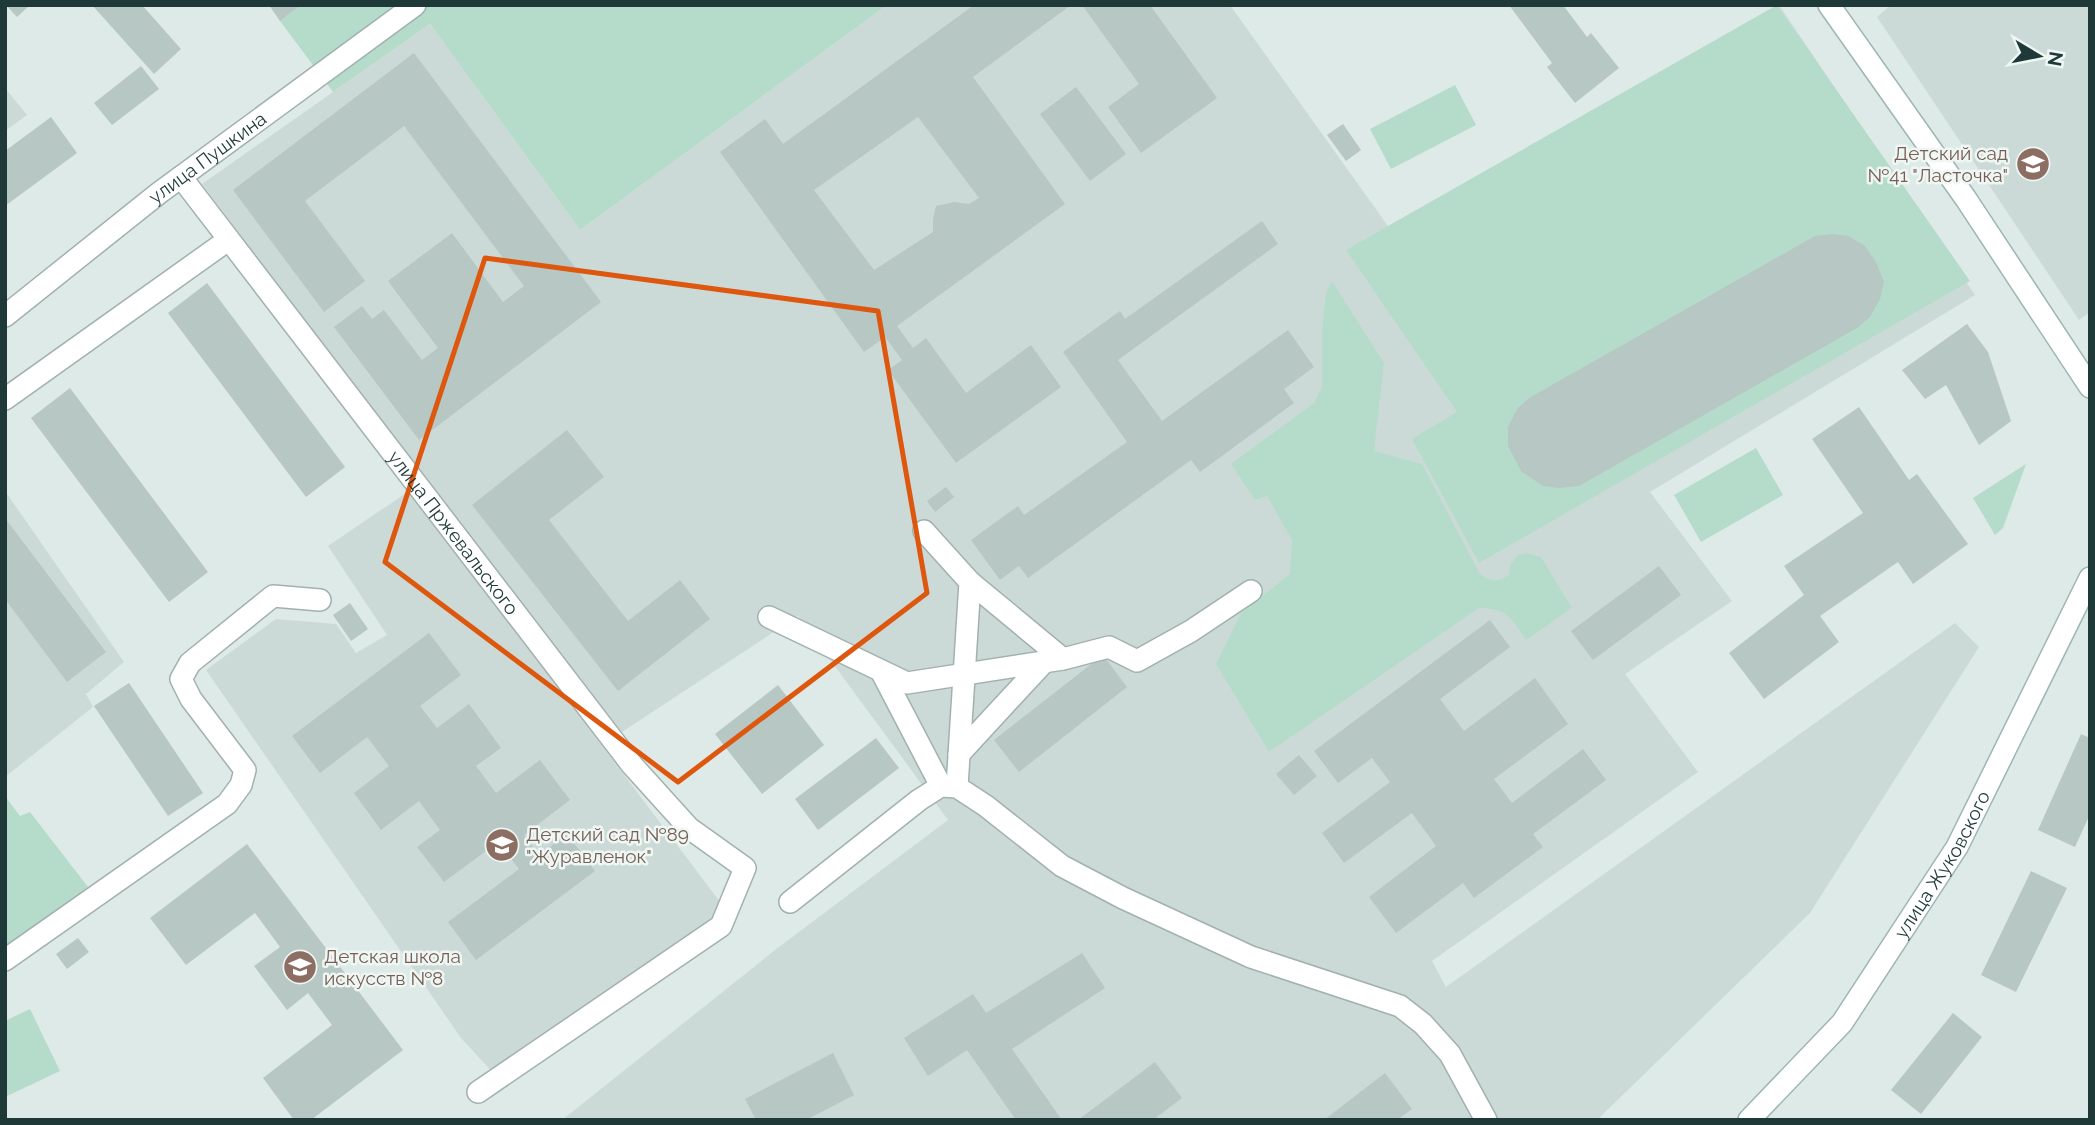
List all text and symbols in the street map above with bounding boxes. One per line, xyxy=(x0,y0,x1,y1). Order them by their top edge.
north arrow xyxy=(2004,21,2074,91)
text: N xyxy=(2044,50,2068,68)
street label: улица Пушкина xyxy=(144,107,270,208)
place label: Детский сад №41 "Ласточка" xyxy=(1868,142,2008,186)
school or university icon: Детский сад №41 "Ласточка" xyxy=(2014,145,2052,183)
street label: улица Пржевальского xyxy=(384,446,524,619)
street label: улица Жуковского xyxy=(1889,787,1994,942)
place label: Детский сад №89 "Журавленок" xyxy=(526,823,689,867)
school or university icon: Детский сад №89 "Журавленок" xyxy=(483,826,521,864)
place label: Детская школа искусств №8 xyxy=(324,945,461,989)
school or university icon: Детская школа искусств №8 xyxy=(281,948,319,986)

